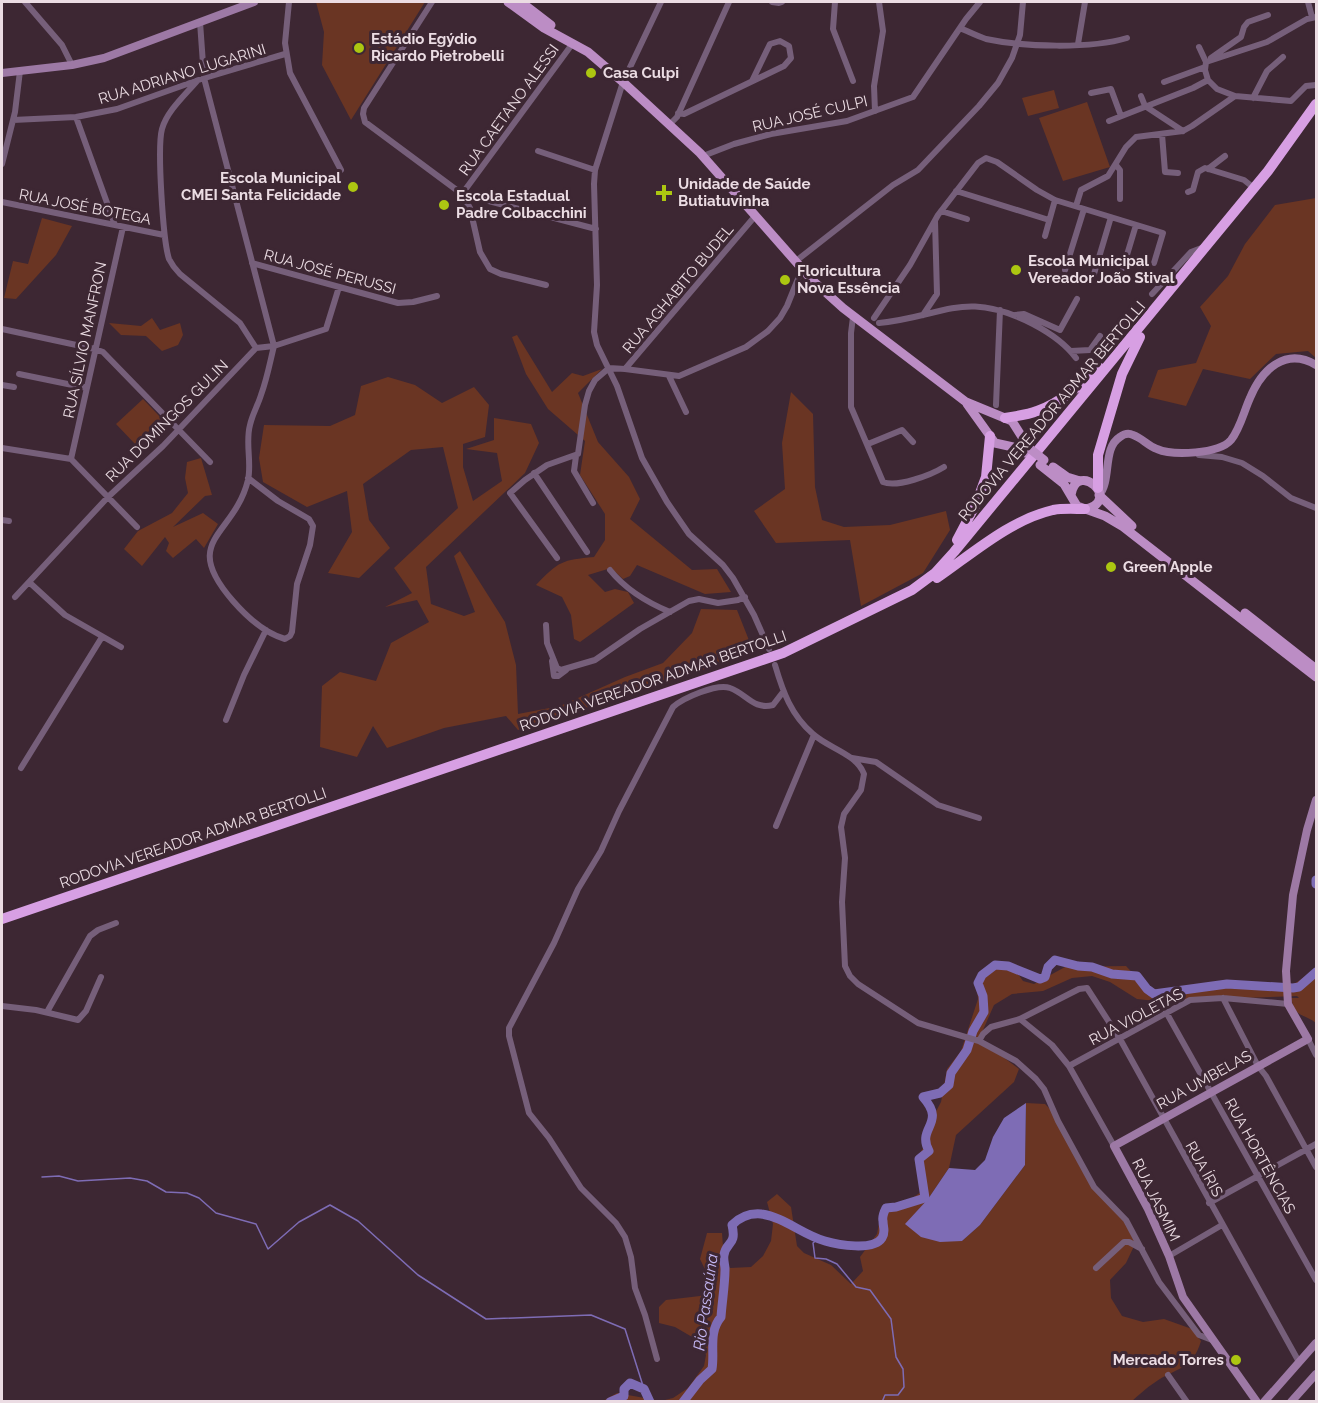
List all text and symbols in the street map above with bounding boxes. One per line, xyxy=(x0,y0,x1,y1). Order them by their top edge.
place label: Estádio Egýdio Ricardo Pietrobelli xyxy=(371,30,504,65)
street label: RUA ADRIANO LUGARINI xyxy=(96,40,268,108)
marker: Estádio Egýdio Ricardo Pietrobelli xyxy=(352,41,366,55)
street label: RUA CAETANO ALESSI xyxy=(455,41,563,179)
place label: Casa Culpi xyxy=(603,64,679,82)
marker: Casa Culpi xyxy=(584,66,598,80)
street label: RUA JOSÉ CULPI xyxy=(751,92,869,136)
place label: Escola Municipal CMEI Santa Felicidade xyxy=(181,169,341,204)
place label: Unidade de Saúde Butiatuvinha xyxy=(678,175,811,210)
marker: Escola Municipal CMEI Santa Felicidade xyxy=(346,180,360,194)
marker: Unidade de Saúde Butiatuvinha xyxy=(655,184,673,202)
street label: RUA JOSÉ BOTEGA xyxy=(17,185,153,229)
place label: Escola Estadual Padre Colbacchini xyxy=(456,187,587,222)
marker: Escola Estadual Padre Colbacchini xyxy=(437,198,451,212)
street label: RUA AGHABITO BUDEL xyxy=(619,221,737,357)
street label: RUA JOSÉ PERUSSI xyxy=(262,246,398,298)
place label: Escola Municipal Vereador João Stival xyxy=(1028,252,1175,287)
street label: RUA SÍLVIO MANFRON xyxy=(60,260,110,420)
place label: Floricultura Nova Essência xyxy=(797,262,901,297)
marker: Escola Municipal Vereador João Stival xyxy=(1009,263,1023,277)
marker: Floricultura Nova Essência xyxy=(778,273,792,287)
street label: RODOVIA VEREADOR ADMAR BERTOLLI xyxy=(955,298,1149,524)
street label: RUA DOMINGOS GULIN xyxy=(102,356,232,486)
place label: Green Apple xyxy=(1123,558,1213,576)
marker: Green Apple xyxy=(1104,560,1118,574)
street label: RODOVIA VEREADOR ADMAR BERTOLLI xyxy=(517,627,789,735)
street label: RODOVIA VEREADOR ADMAR BERTOLLI xyxy=(57,784,329,892)
street label: RUA VIOLETAS xyxy=(1086,985,1186,1049)
street label: RUA UMBELAS xyxy=(1153,1047,1255,1113)
street label: RUA HORTÊNCIAS xyxy=(1221,1095,1299,1217)
street label: RUA ÍRIS xyxy=(1181,1138,1227,1200)
street label: RUA JASMIM xyxy=(1128,1156,1184,1244)
water label: Rio Passaúna xyxy=(689,1252,722,1352)
place label: Mercado Torres xyxy=(1113,1351,1224,1369)
marker: Mercado Torres xyxy=(1229,1353,1243,1367)

